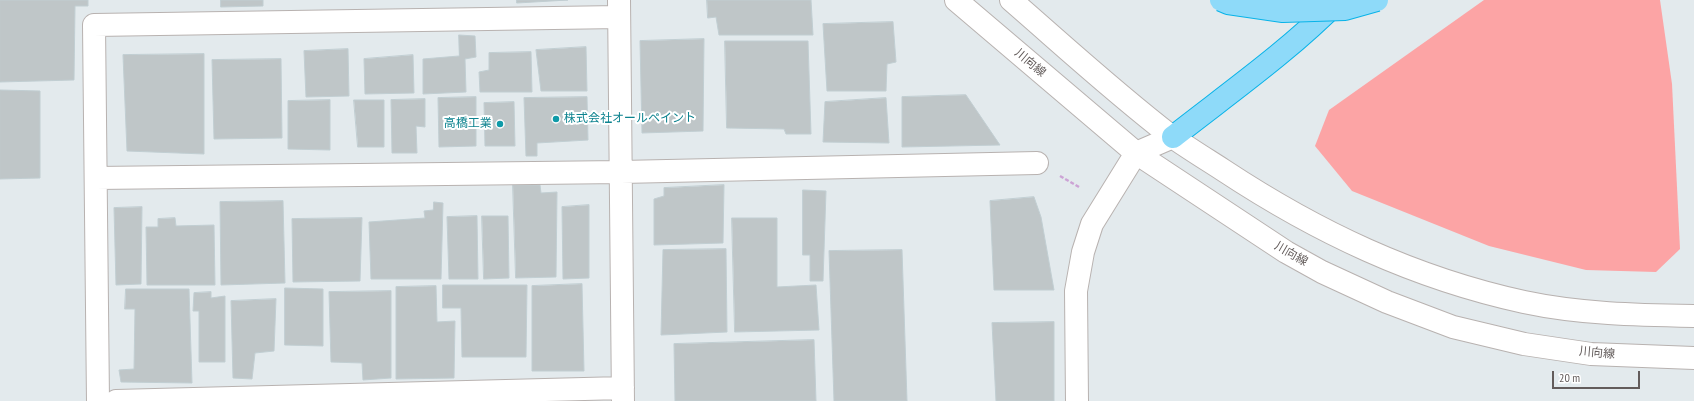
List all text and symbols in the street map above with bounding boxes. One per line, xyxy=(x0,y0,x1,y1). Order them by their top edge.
street label: 川向線 xyxy=(1012,46,1048,80)
place label: 株式会社オールペイント xyxy=(564,112,696,126)
marker: 株式会社オールペイント xyxy=(551,114,561,124)
place label: 高橋工業 xyxy=(444,117,492,131)
marker: 高橋工業 xyxy=(495,119,505,129)
street label: 川向線 xyxy=(1272,239,1310,269)
street label: 川向線 xyxy=(1578,344,1616,362)
scale bar xyxy=(1554,363,1642,389)
text: 20 m xyxy=(1559,370,1580,385)

